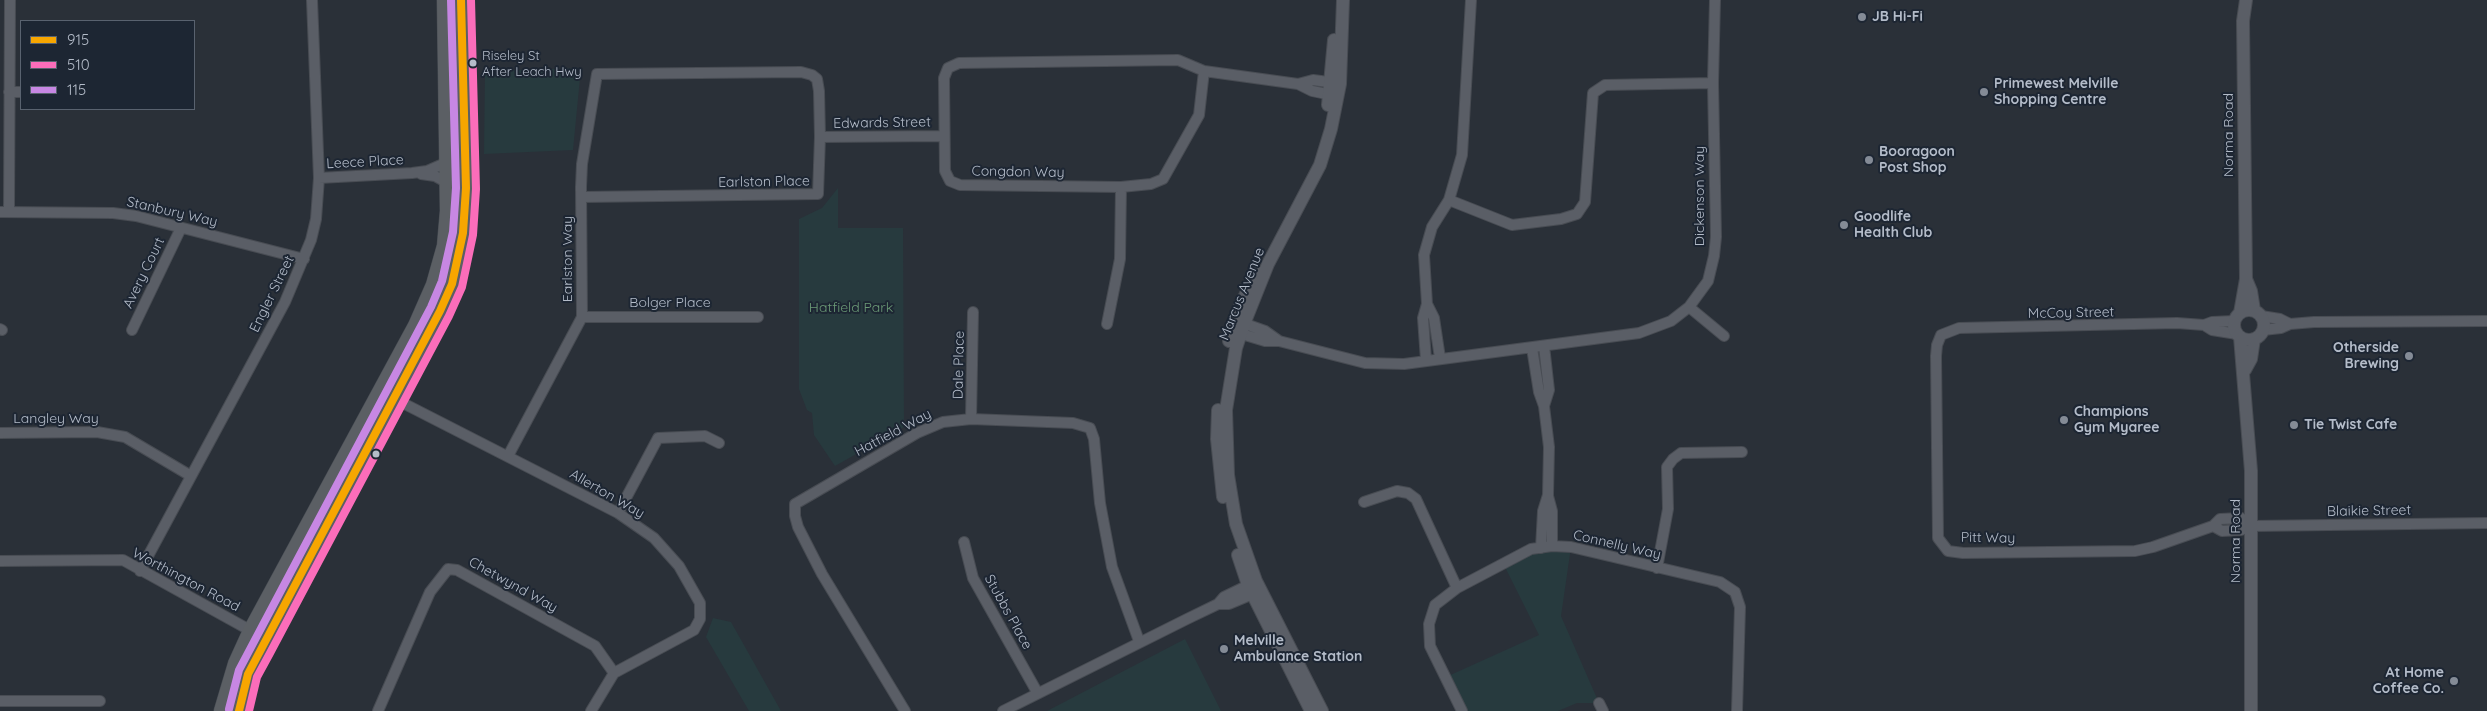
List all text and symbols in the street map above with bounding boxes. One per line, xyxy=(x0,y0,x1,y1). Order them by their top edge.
place label: JB Hi-Fi xyxy=(1872,9,1923,25)
marker: JB Hi-Fi xyxy=(1856,11,1868,23)
legend xyxy=(20,20,195,110)
text: 915 xyxy=(67,30,89,49)
place label: Riseley St After Leach Hwy xyxy=(482,48,582,79)
text: 510 xyxy=(67,55,90,74)
marker: Riseley St After Leach Hwy xyxy=(468,58,478,68)
place label: Primewest Melville Shopping Centre xyxy=(1994,76,2118,108)
text: 115 xyxy=(67,80,86,99)
marker: Primewest Melville Shopping Centre xyxy=(1978,86,1990,98)
street label: Norma Road xyxy=(2221,93,2237,177)
street label: Edwards Street xyxy=(833,114,931,132)
place label: Booragoon Post Shop xyxy=(1879,144,1955,176)
street label: Dickenson Way xyxy=(1692,146,1708,246)
street label: Leece Place xyxy=(326,152,404,172)
marker: Booragoon Post Shop xyxy=(1863,154,1875,166)
street label: Congdon Way xyxy=(971,163,1065,181)
street label: Earlston Place xyxy=(718,173,810,191)
street label: Stanbury Way xyxy=(125,193,219,231)
place label: Goodlife Health Club xyxy=(1854,209,1932,242)
street label: Earlston Way xyxy=(560,216,576,302)
marker: Goodlife Health Club xyxy=(1838,219,1850,231)
street label: Avery Court xyxy=(120,235,168,311)
street label: Marcus Avenue xyxy=(1216,245,1268,343)
street label: Engler Street xyxy=(246,253,298,335)
street label: Bolger Place xyxy=(629,295,711,311)
park label: Hatfield Park xyxy=(809,300,893,316)
street label: McCoy Street xyxy=(2028,304,2114,322)
street label: Dale Place xyxy=(950,331,968,399)
place label: Otherside Brewing xyxy=(2333,340,2399,372)
marker: Otherside Brewing xyxy=(2403,350,2415,362)
place label: Champions Gym Myaree xyxy=(2074,404,2160,437)
street label: Hatfield Way xyxy=(852,406,934,460)
street label: Langley Way xyxy=(13,411,99,427)
marker: Champions Gym Myaree xyxy=(2058,414,2070,426)
place label: Tie Twist Cafe xyxy=(2304,417,2397,433)
marker: Tie Twist Cafe xyxy=(2288,419,2300,431)
unlabelled marker xyxy=(371,449,381,459)
street label: Allerton Way xyxy=(567,466,647,522)
street label: Norma Road xyxy=(2228,499,2244,583)
street label: Blaikie Street xyxy=(2327,502,2411,520)
street label: Connelly Way xyxy=(1571,527,1663,563)
street label: Pitt Way xyxy=(1961,529,2015,547)
street label: Worthington Road xyxy=(129,545,243,615)
street label: Chetwynd Way xyxy=(466,554,560,616)
street label: Stubbs Place xyxy=(980,572,1036,652)
place label: Melville Ambulance Station xyxy=(1234,633,1362,666)
marker: Melville Ambulance Station xyxy=(1218,643,1230,655)
place label: At Home Coffee Co. xyxy=(2373,665,2444,698)
marker: At Home Coffee Co. xyxy=(2448,675,2460,687)

